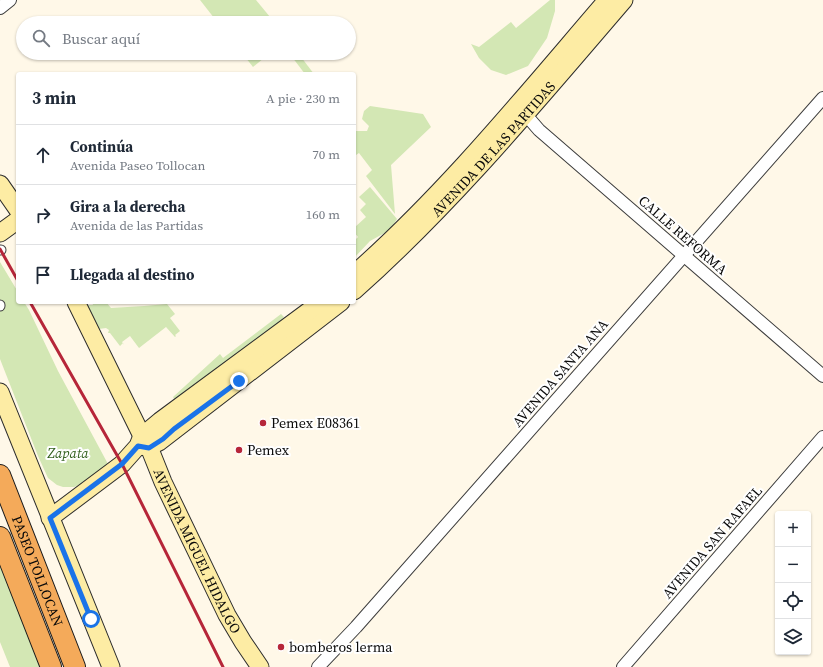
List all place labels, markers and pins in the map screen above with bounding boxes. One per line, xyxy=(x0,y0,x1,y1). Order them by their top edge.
place label: Pemex E08361 xyxy=(271,413,360,433)
marker: Pemex E08361 xyxy=(258,418,268,428)
place label: Pemex xyxy=(247,440,290,460)
marker: Pemex xyxy=(234,445,244,455)
place label: bomberos lerma xyxy=(289,637,393,657)
marker: bomberos lerma xyxy=(276,642,286,652)

